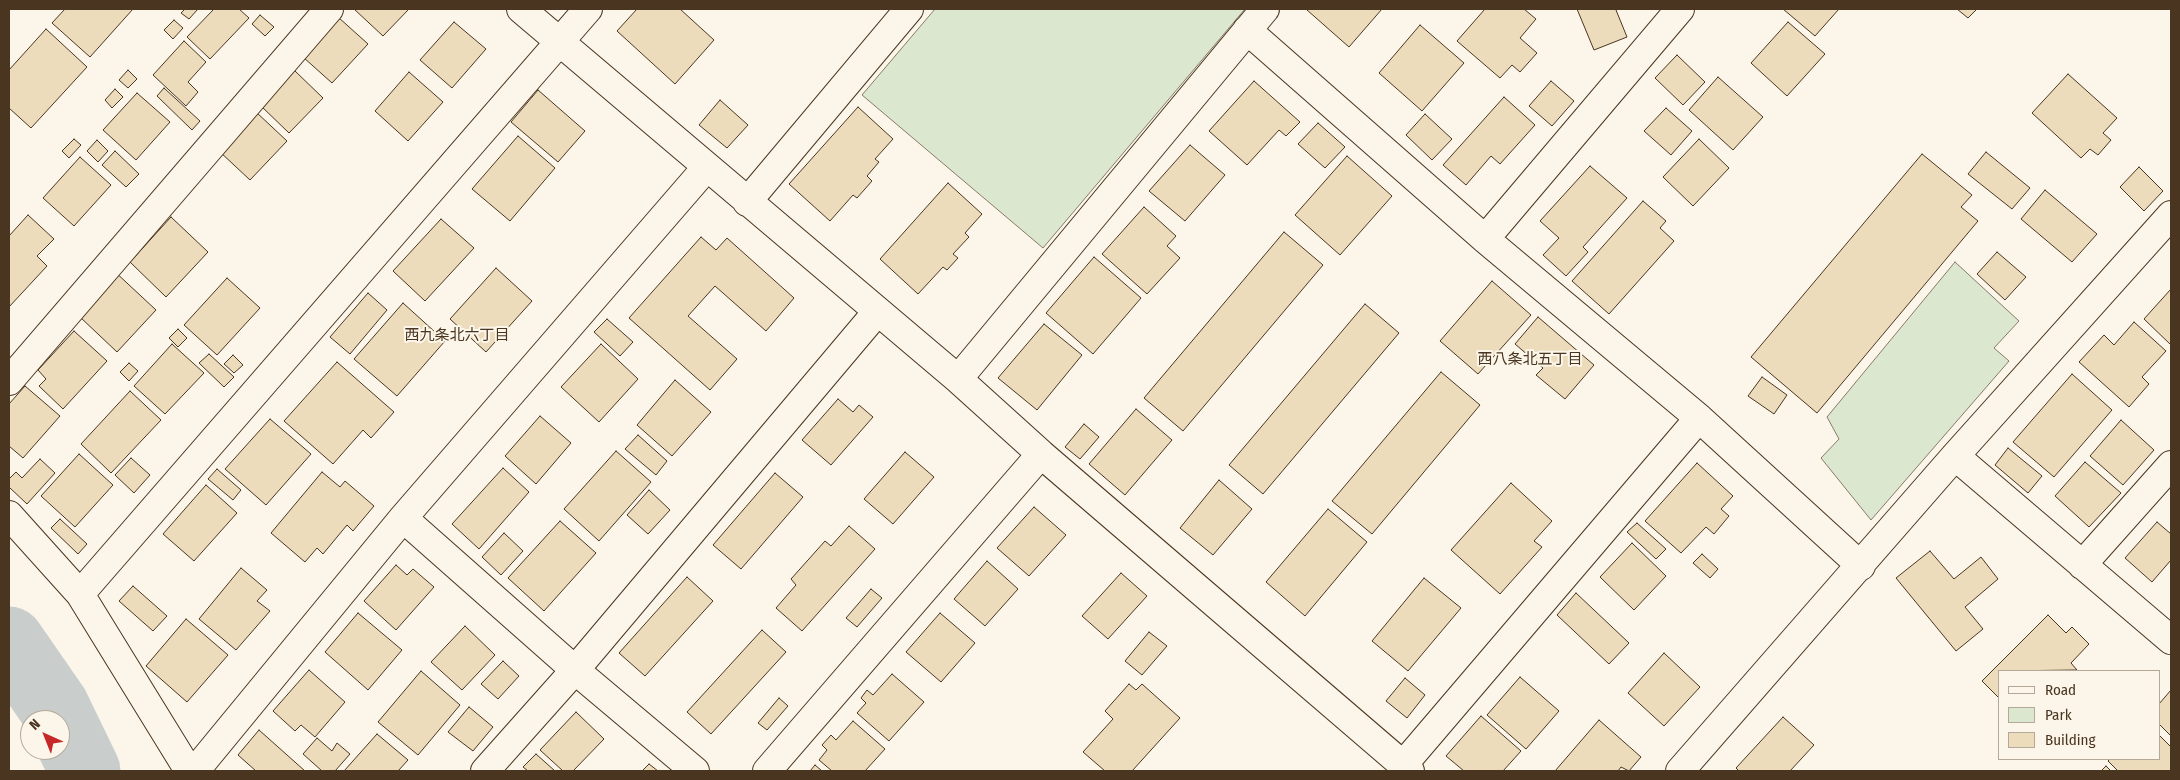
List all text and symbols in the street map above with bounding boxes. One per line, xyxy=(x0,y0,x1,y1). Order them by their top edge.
district label: 西九条北六丁目 xyxy=(405,327,509,345)
district label: 西八条北五丁目 xyxy=(1478,351,1582,369)
legend xyxy=(1998,670,2160,760)
text: Road xyxy=(2045,681,2076,699)
text: Park xyxy=(2045,706,2072,724)
north arrow xyxy=(20,710,70,760)
text: N xyxy=(26,716,44,734)
text: Building xyxy=(2045,731,2096,749)

